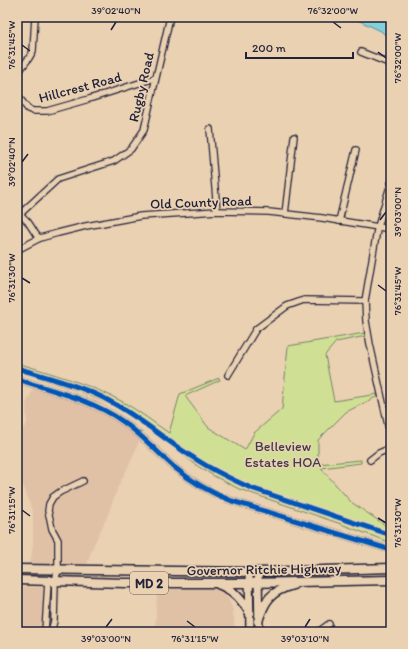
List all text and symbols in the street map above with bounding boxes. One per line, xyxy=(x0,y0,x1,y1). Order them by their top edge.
text: 39°02'40"N xyxy=(91,4,141,17)
text: 76°32'00"W xyxy=(308,4,359,17)
text: 76°31'45"W xyxy=(5,20,18,69)
text: 76°32'00"W xyxy=(391,32,404,83)
scale bar xyxy=(246,34,353,60)
text: 200 m xyxy=(252,41,286,55)
street label: Rugby Road xyxy=(125,50,158,124)
street label: Hillcrest Road xyxy=(37,68,124,107)
text: 39°02'40"N xyxy=(5,137,18,187)
text: 39°03'00"N xyxy=(391,187,404,237)
street label: Old County Road xyxy=(150,192,253,213)
text: 76°31'30"W xyxy=(5,253,18,302)
text: 76°31'45"W xyxy=(391,266,404,315)
park label: Belleview Estates HOA xyxy=(245,438,321,471)
text: 76°31'15"W xyxy=(5,486,18,534)
text: 76°31'30"W xyxy=(391,498,404,547)
street label: Governor Ritchie Highway xyxy=(187,560,342,579)
road number: MD 2 xyxy=(130,572,168,594)
text: 39°03'00"N xyxy=(81,632,131,645)
text: 76°31'15"W xyxy=(171,632,219,645)
text: 39°03'10"N xyxy=(281,632,329,645)

